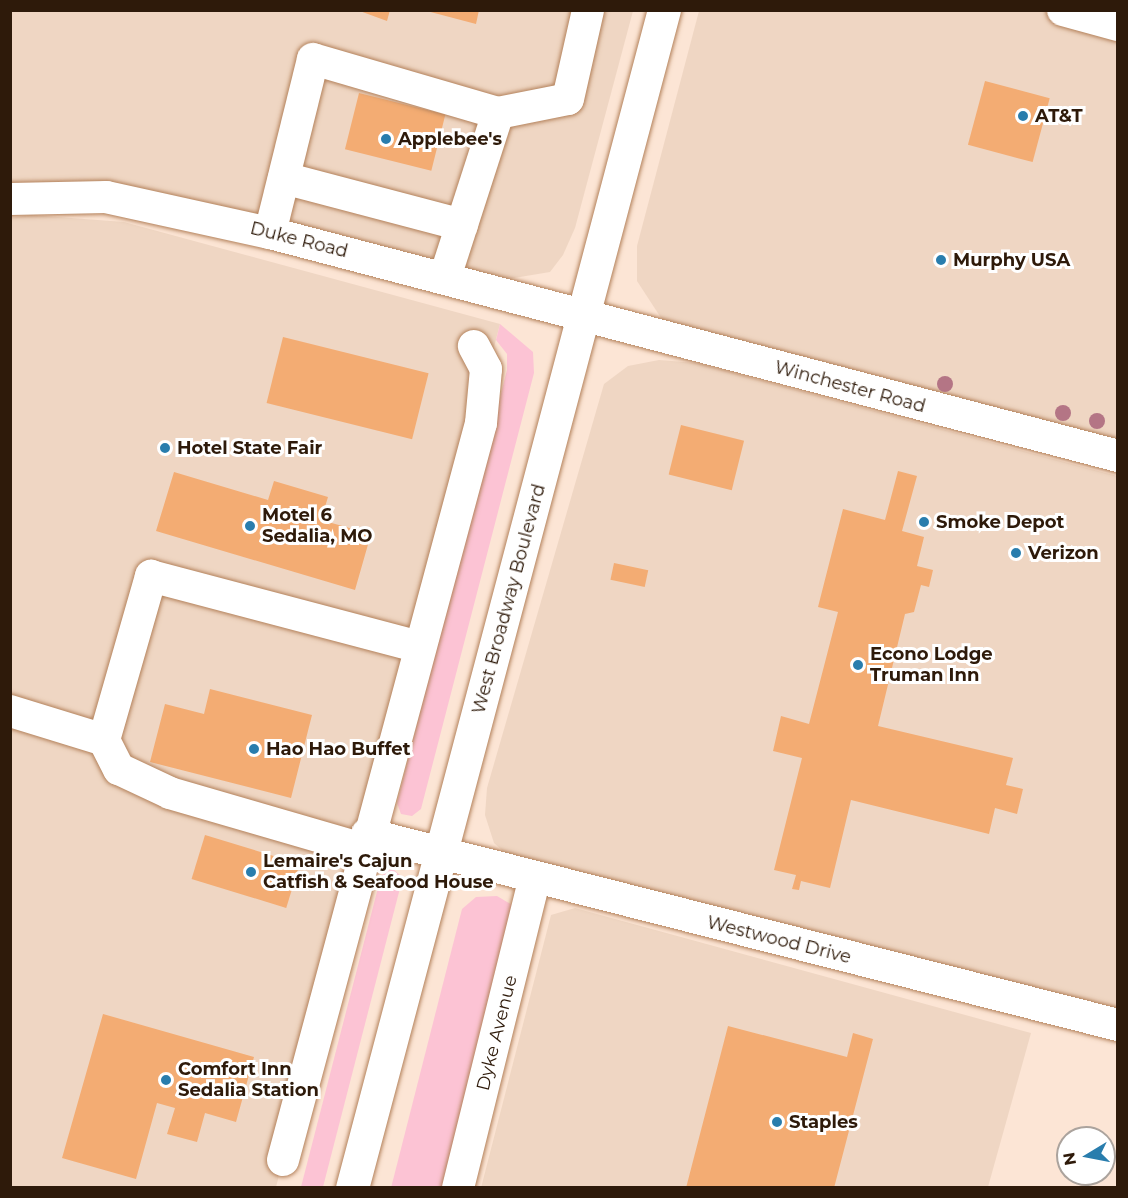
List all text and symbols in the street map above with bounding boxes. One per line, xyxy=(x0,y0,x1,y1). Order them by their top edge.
place label: AT&T xyxy=(1035,105,1083,127)
marker: AT&T xyxy=(1016,109,1030,123)
place label: Applebee's xyxy=(398,128,502,150)
marker: Applebee's xyxy=(379,132,393,146)
street label: Duke Road xyxy=(248,217,350,263)
place label: Murphy USA xyxy=(953,249,1070,271)
marker: Murphy USA xyxy=(934,253,948,267)
street label: Winchester Road xyxy=(772,356,928,418)
place label: Hotel State Fair xyxy=(177,437,322,459)
marker: Hotel State Fair xyxy=(158,441,172,455)
street label: West Broadway Boulevard xyxy=(468,482,550,716)
place label: Motel 6 Sedalia, MO xyxy=(262,505,373,548)
place label: Smoke Depot xyxy=(936,511,1064,533)
marker: Smoke Depot xyxy=(917,515,931,529)
marker: Motel 6 Sedalia, MO xyxy=(243,519,257,533)
place label: Verizon xyxy=(1028,542,1099,564)
marker: Verizon xyxy=(1009,546,1023,560)
place label: Econo Lodge Truman Inn xyxy=(870,644,993,686)
marker: Econo Lodge Truman Inn xyxy=(851,658,865,672)
place label: Hao Hao Buffet xyxy=(266,738,410,760)
marker: Hao Hao Buffet xyxy=(247,742,261,756)
place label: Lemaire's Cajun Catfish & Seafood House xyxy=(263,851,494,894)
marker: Lemaire's Cajun Catfish & Seafood House xyxy=(244,865,258,879)
street label: Westwood Drive xyxy=(705,912,853,968)
street label: Dyke Avenue xyxy=(472,973,522,1093)
place label: Comfort Inn Sedalia Station xyxy=(178,1059,319,1102)
marker: Comfort Inn Sedalia Station xyxy=(159,1073,173,1087)
place label: Staples xyxy=(789,1111,858,1133)
marker: Staples xyxy=(770,1115,784,1129)
north arrow xyxy=(1056,1126,1116,1186)
text: N xyxy=(1059,1151,1080,1167)

